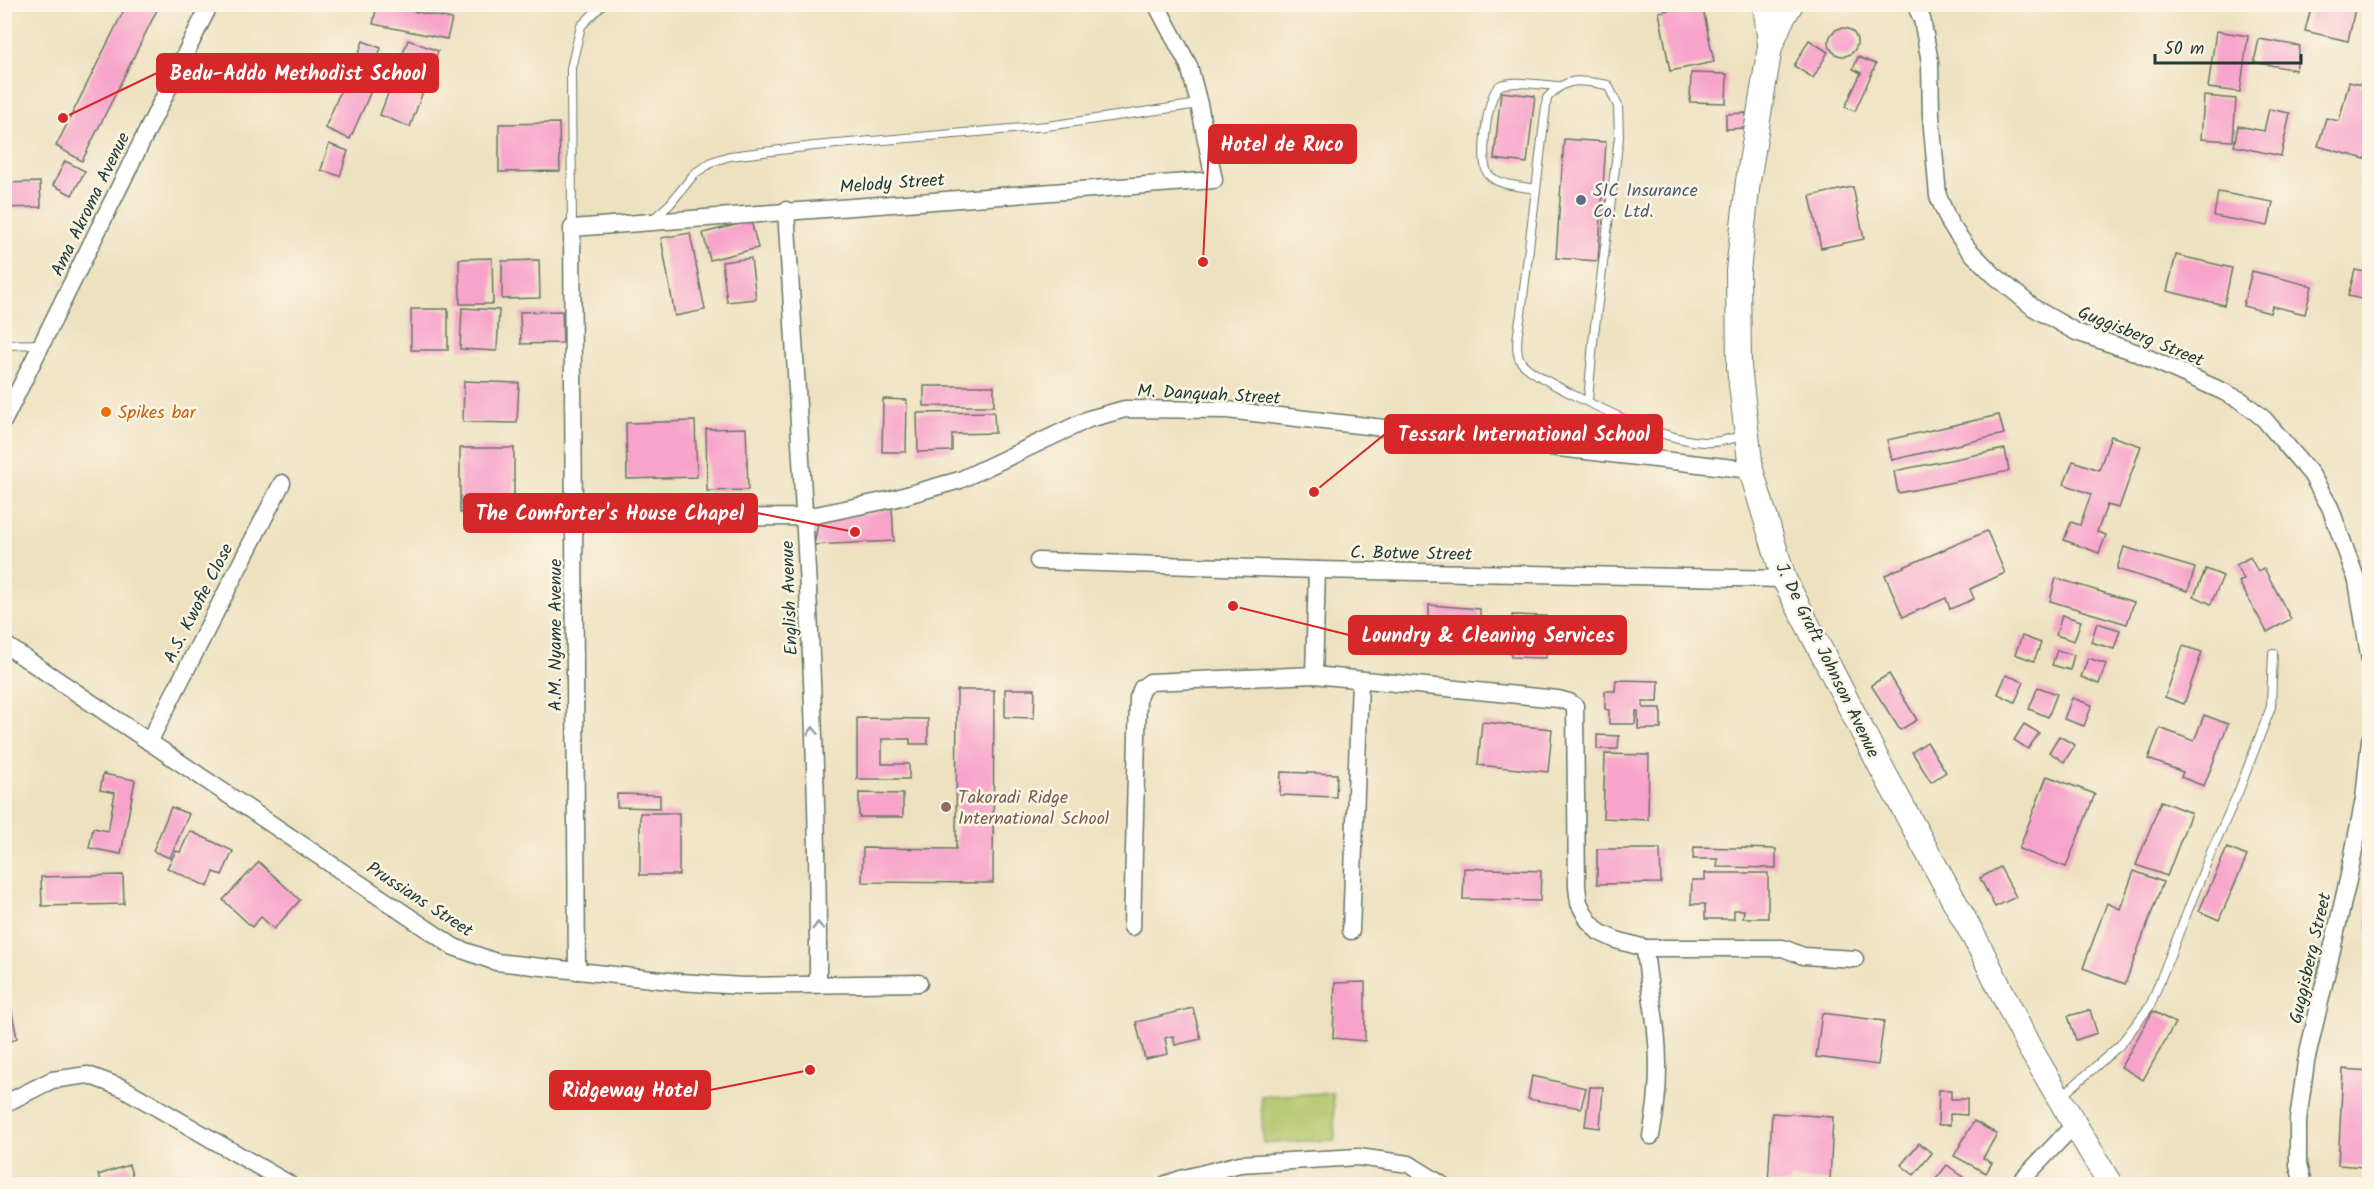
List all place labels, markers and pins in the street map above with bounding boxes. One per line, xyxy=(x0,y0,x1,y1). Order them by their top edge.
callout: Bedu-Addo Methodist School xyxy=(157,54,438,92)
callout: Hotel de Ruco xyxy=(1209,125,1356,163)
place label: SIC Insurance Co. Ltd. xyxy=(1593,177,1698,227)
marker: SIC Insurance Co. Ltd. xyxy=(1574,193,1588,207)
place label: Spikes bar xyxy=(118,399,197,428)
marker: Spikes bar xyxy=(99,405,113,419)
callout: Tessark International School xyxy=(1385,415,1662,453)
callout: The Comforter's House Chapel xyxy=(464,494,757,532)
callout: Loundry & Cleaning Services xyxy=(1349,616,1626,654)
place label: Takoradi Ridge International School xyxy=(958,784,1110,834)
marker: Takoradi Ridge International School xyxy=(939,800,953,814)
callout: Ridgeway Hotel xyxy=(550,1071,710,1109)

